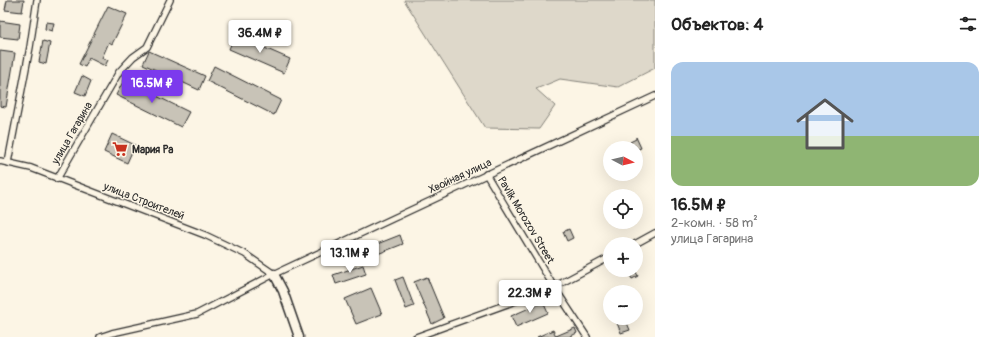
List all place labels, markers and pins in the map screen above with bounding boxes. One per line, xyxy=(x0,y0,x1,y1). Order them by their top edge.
pin: 36.4M ₽ xyxy=(223,20,297,54)
pin: 16.5M ₽ xyxy=(115,70,189,104)
supermarket icon: Мария Ра xyxy=(111,140,129,158)
place label: Мария Ра xyxy=(132,143,173,156)
pin: 13.1M ₽ xyxy=(313,240,387,274)
pin: 22.3M ₽ xyxy=(493,280,567,314)

